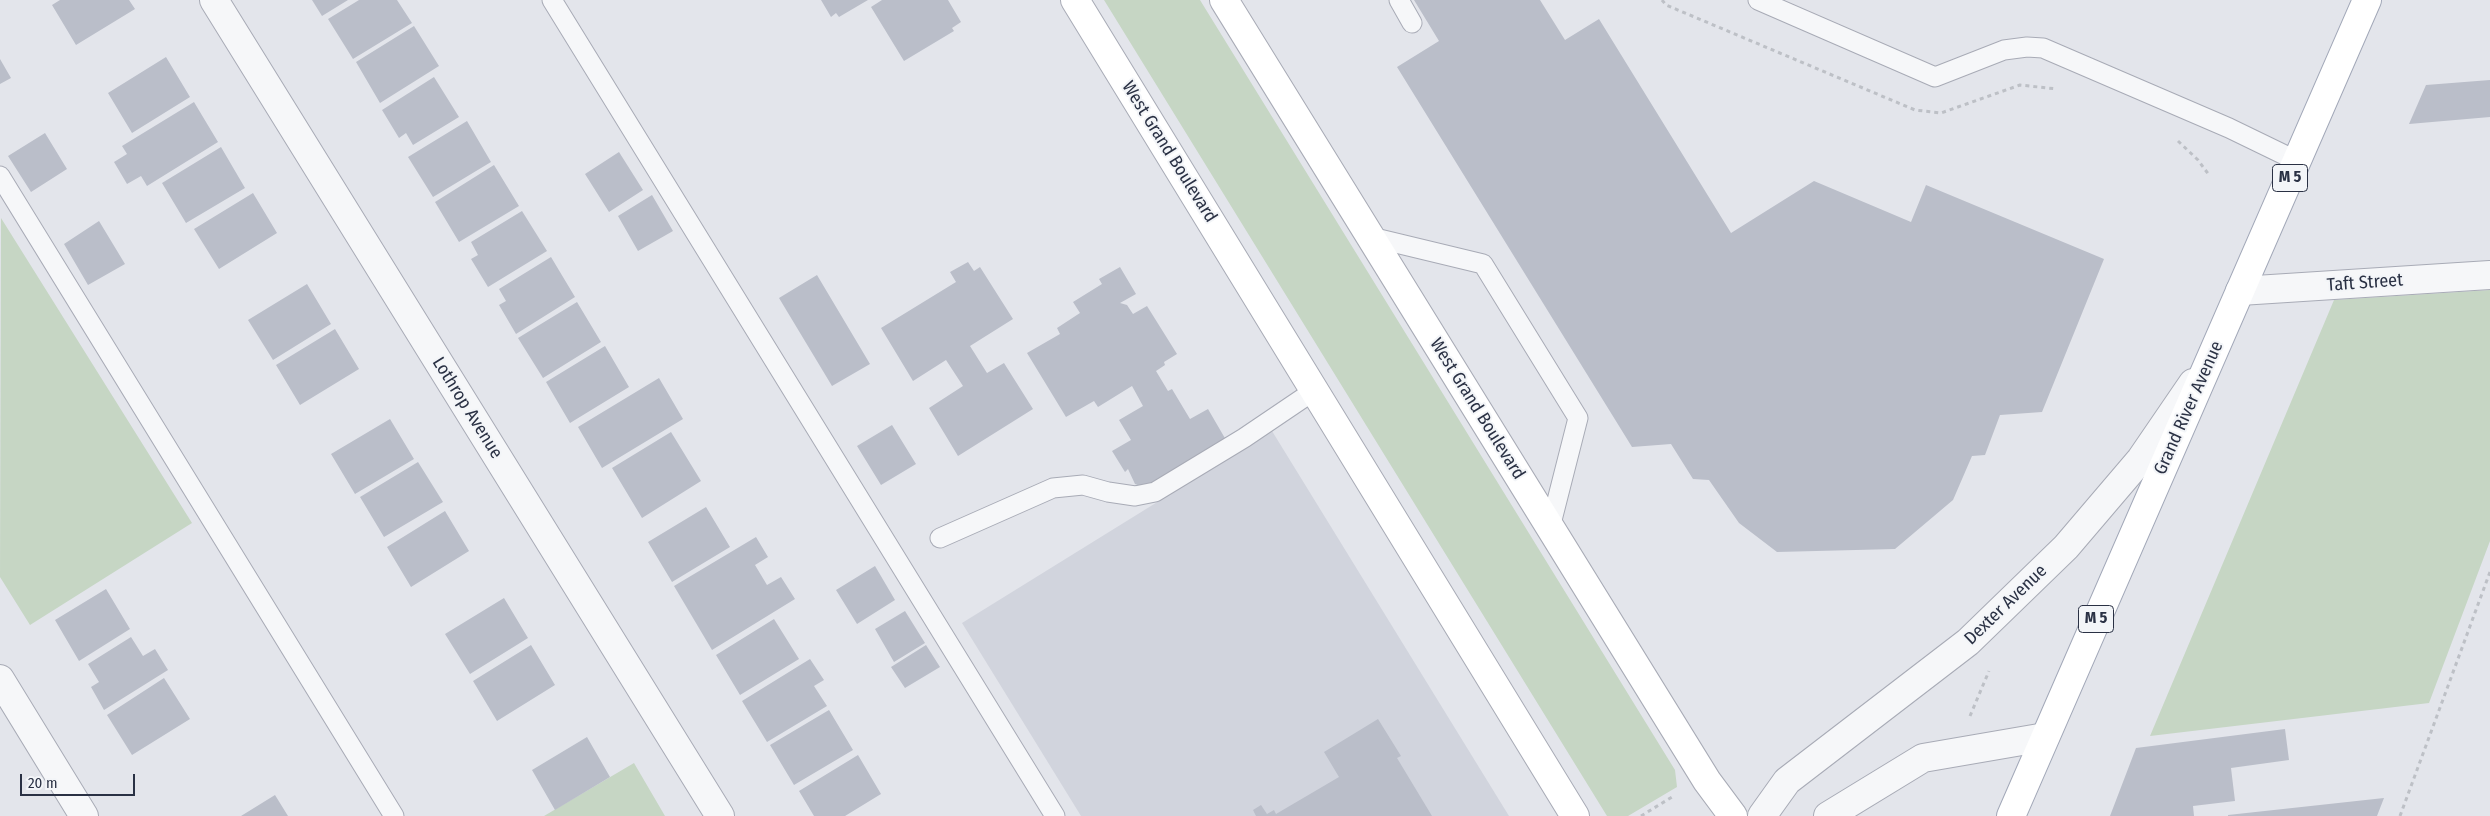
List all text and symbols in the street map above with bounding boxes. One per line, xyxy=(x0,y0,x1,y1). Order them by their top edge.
street label: West Grand Boulevard xyxy=(1117,77,1221,227)
road number: M 5 xyxy=(2272,164,2308,192)
street label: Taft Street xyxy=(2326,270,2404,296)
street label: West Grand Boulevard xyxy=(1425,334,1529,484)
street label: Grand River Avenue xyxy=(2150,338,2228,478)
street label: Lothrop Avenue xyxy=(427,353,507,463)
street label: Dexter Avenue xyxy=(1960,560,2052,650)
road number: M 5 xyxy=(2078,606,2114,632)
scale bar xyxy=(22,764,138,796)
text: 20 m xyxy=(28,774,58,792)

